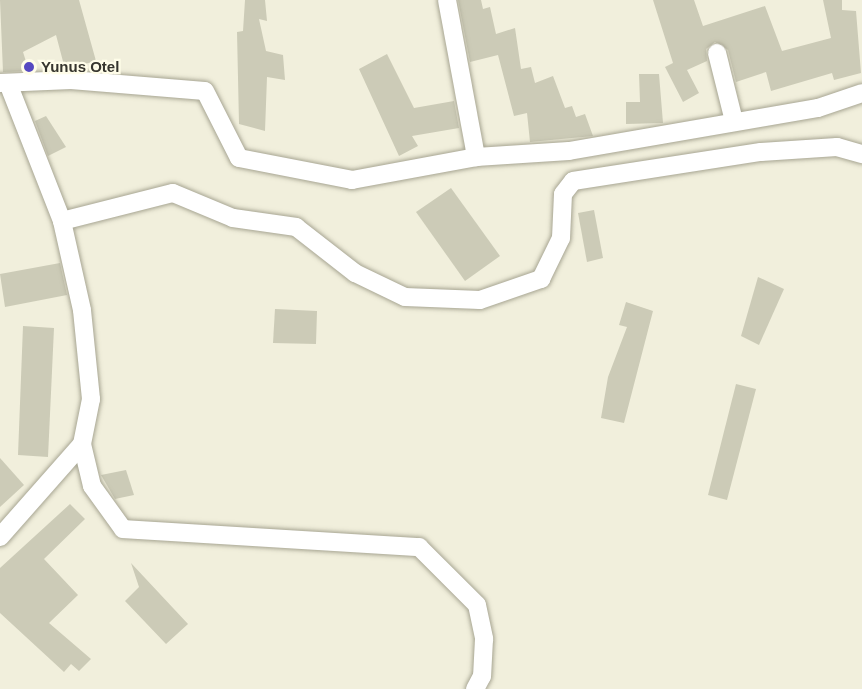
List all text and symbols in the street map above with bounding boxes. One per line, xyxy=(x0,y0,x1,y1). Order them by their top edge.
place label: Yunus Otel xyxy=(41,58,119,76)
marker: Yunus Otel xyxy=(22,60,36,74)

